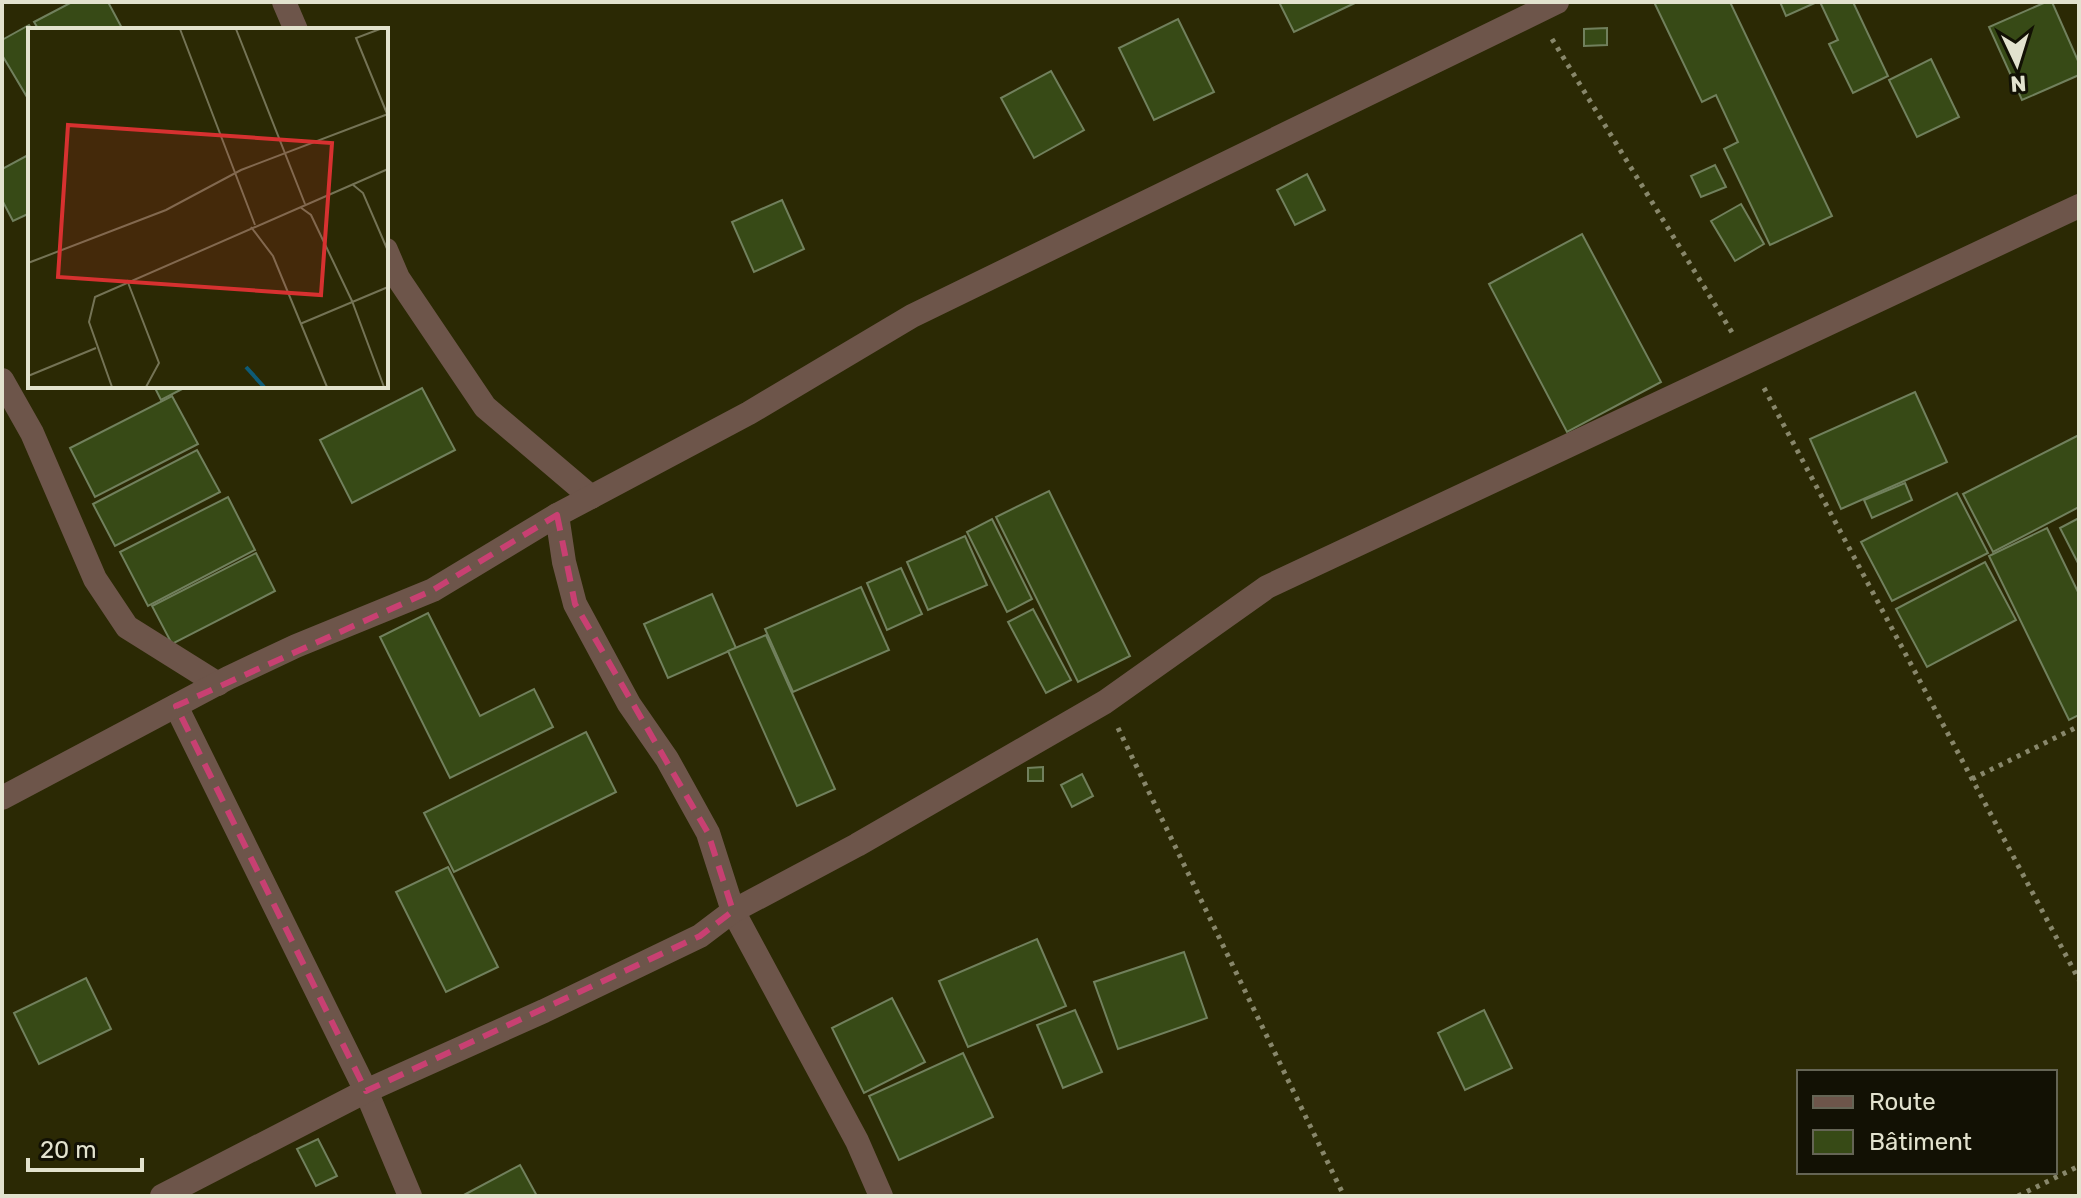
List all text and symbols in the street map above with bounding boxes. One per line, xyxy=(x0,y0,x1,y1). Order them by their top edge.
north arrow xyxy=(1977,24,2057,104)
inset map xyxy=(28,28,388,388)
text: N xyxy=(2010,69,2027,97)
legend xyxy=(1797,1070,2057,1174)
text: Route xyxy=(1869,1088,1936,1116)
scale bar xyxy=(28,1122,142,1172)
text: Bâtiment xyxy=(1869,1128,1972,1156)
text: 20 m xyxy=(40,1136,97,1164)

